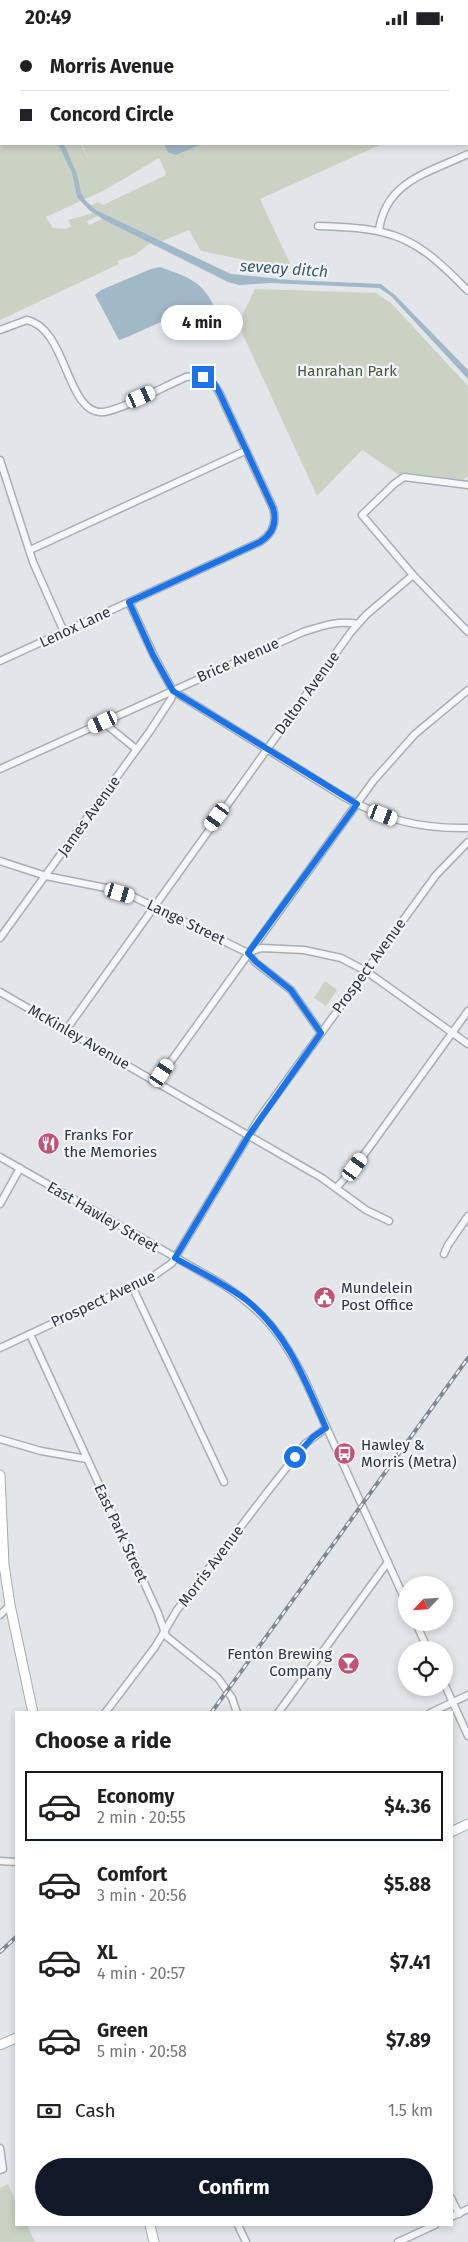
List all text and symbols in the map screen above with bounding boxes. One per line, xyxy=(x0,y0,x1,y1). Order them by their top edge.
text: 20:49 xyxy=(25,6,71,29)
text: Morris Avenue xyxy=(50,55,174,78)
text: Concord Circle xyxy=(50,103,174,126)
water label: seveay ditch xyxy=(238,256,329,281)
callout: 4 min xyxy=(162,305,244,339)
text: 4 min xyxy=(182,313,222,332)
park label: Hanrahan Park xyxy=(297,362,397,380)
route end xyxy=(192,366,214,388)
car xyxy=(124,384,157,410)
street label: Lenox Lane xyxy=(37,603,113,651)
street label: Brice Avenue xyxy=(194,634,282,686)
street label: Dalton Avenue xyxy=(271,648,343,738)
car xyxy=(86,709,119,735)
street label: James Avenue xyxy=(54,772,124,860)
car xyxy=(202,800,231,834)
car xyxy=(366,803,399,827)
car xyxy=(103,881,136,905)
street label: Lange Street xyxy=(144,895,229,949)
street label: Prospect Avenue xyxy=(329,915,409,1017)
street label: McKinley Avenue xyxy=(25,1001,133,1073)
car xyxy=(147,1056,176,1090)
place label: Franks For the Memories xyxy=(64,1126,157,1161)
restaurant icon: Franks For the Memories xyxy=(36,1132,60,1156)
car xyxy=(340,1150,369,1184)
street label: East Hawley Street xyxy=(44,1178,162,1257)
street label: Prospect Avenue xyxy=(48,1267,158,1331)
place label: Mundelein Post Office xyxy=(341,1279,414,1314)
public building icon: Mundelein Post Office xyxy=(313,1285,337,1309)
place label: Hawley & Morris (Metra) xyxy=(361,1436,457,1471)
bus stop icon: Hawley & Morris (Metra) xyxy=(333,1442,357,1466)
route start xyxy=(284,1446,306,1468)
street label: East Park Street xyxy=(90,1481,152,1586)
street label: Morris Avenue xyxy=(175,1522,247,1610)
north arrow xyxy=(398,1576,452,1631)
map controls xyxy=(398,1576,453,1696)
button: locate xyxy=(398,1641,453,1696)
place label: Fenton Brewing Company xyxy=(227,1645,333,1680)
bar icon: Fenton Brewing Company xyxy=(336,1651,360,1675)
text: Choose a ride xyxy=(35,1727,171,1754)
icon: car xyxy=(37,1784,82,1829)
text: Economy xyxy=(97,1785,174,1808)
text: $4.36 xyxy=(384,1795,431,1818)
text: 2 min · 20:55 xyxy=(97,1808,186,1827)
icon: car xyxy=(37,1862,82,1907)
text: Comfort xyxy=(97,1863,167,1886)
text: $5.88 xyxy=(384,1873,431,1896)
text: 3 min · 20:56 xyxy=(97,1886,186,1905)
icon: car xyxy=(37,1940,82,1985)
text: XL xyxy=(97,1941,118,1964)
text: $7.41 xyxy=(390,1951,431,1974)
text: 4 min · 20:57 xyxy=(97,1964,185,1983)
icon: car xyxy=(37,2018,82,2063)
text: Green xyxy=(97,2019,148,2042)
text: $7.89 xyxy=(386,2029,431,2052)
text: 5 min · 20:58 xyxy=(97,2042,187,2061)
icon: cash xyxy=(35,2097,63,2125)
text: Cash xyxy=(75,2099,116,2122)
text: 1.5 km xyxy=(388,2101,433,2120)
button: Confirm xyxy=(35,2158,433,2216)

